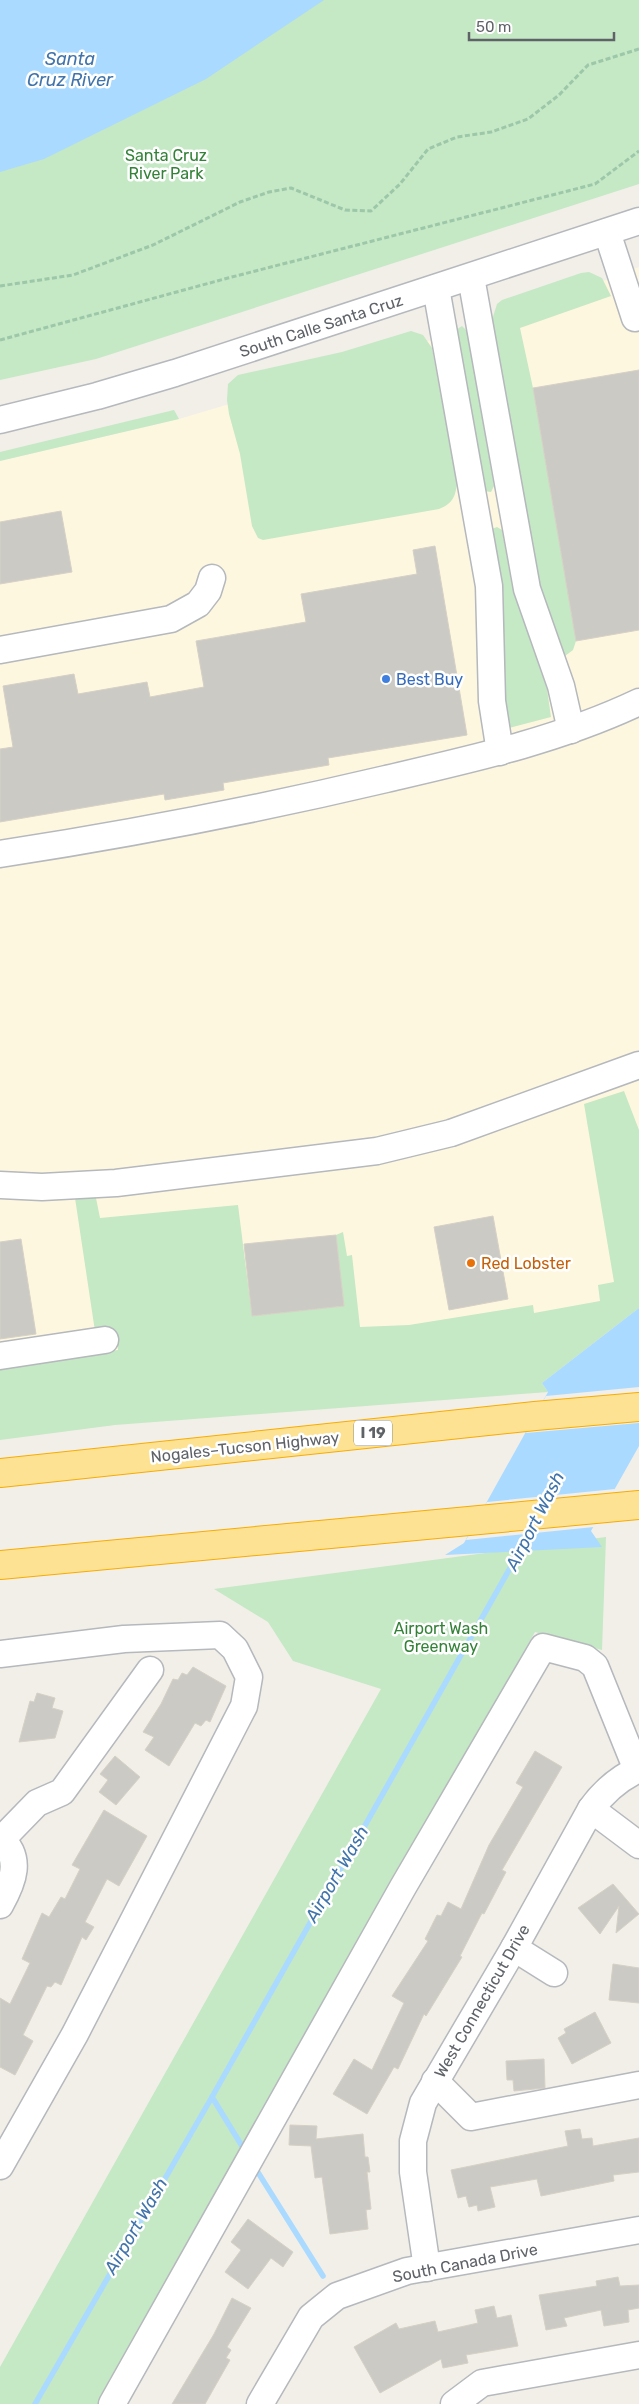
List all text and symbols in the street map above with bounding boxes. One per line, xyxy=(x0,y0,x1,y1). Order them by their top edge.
scale bar xyxy=(469,10,614,42)
text: 50 m xyxy=(476,18,511,36)
water label: Santa Cruz River xyxy=(27,48,114,91)
park label: Santa Cruz River Park xyxy=(125,146,207,183)
street label: South Calle Santa Cruz xyxy=(237,291,405,361)
place label: Best Buy xyxy=(396,670,463,689)
marker: Best Buy xyxy=(380,673,392,685)
place label: Red Lobster xyxy=(481,1254,571,1273)
marker: Red Lobster xyxy=(465,1257,477,1269)
road number: I 19 xyxy=(354,1420,392,1446)
street label: Nogales–Tucson Highway xyxy=(150,1428,340,1466)
water label: Airport Wash xyxy=(500,1468,569,1575)
park label: Airport Wash Greenway xyxy=(394,1619,488,1656)
water label: Airport Wash xyxy=(300,1822,373,1927)
street label: West Connecticut Drive xyxy=(430,1921,534,2081)
water label: Airport Wash xyxy=(99,2174,172,2279)
street label: South Canada Drive xyxy=(391,2240,539,2286)

